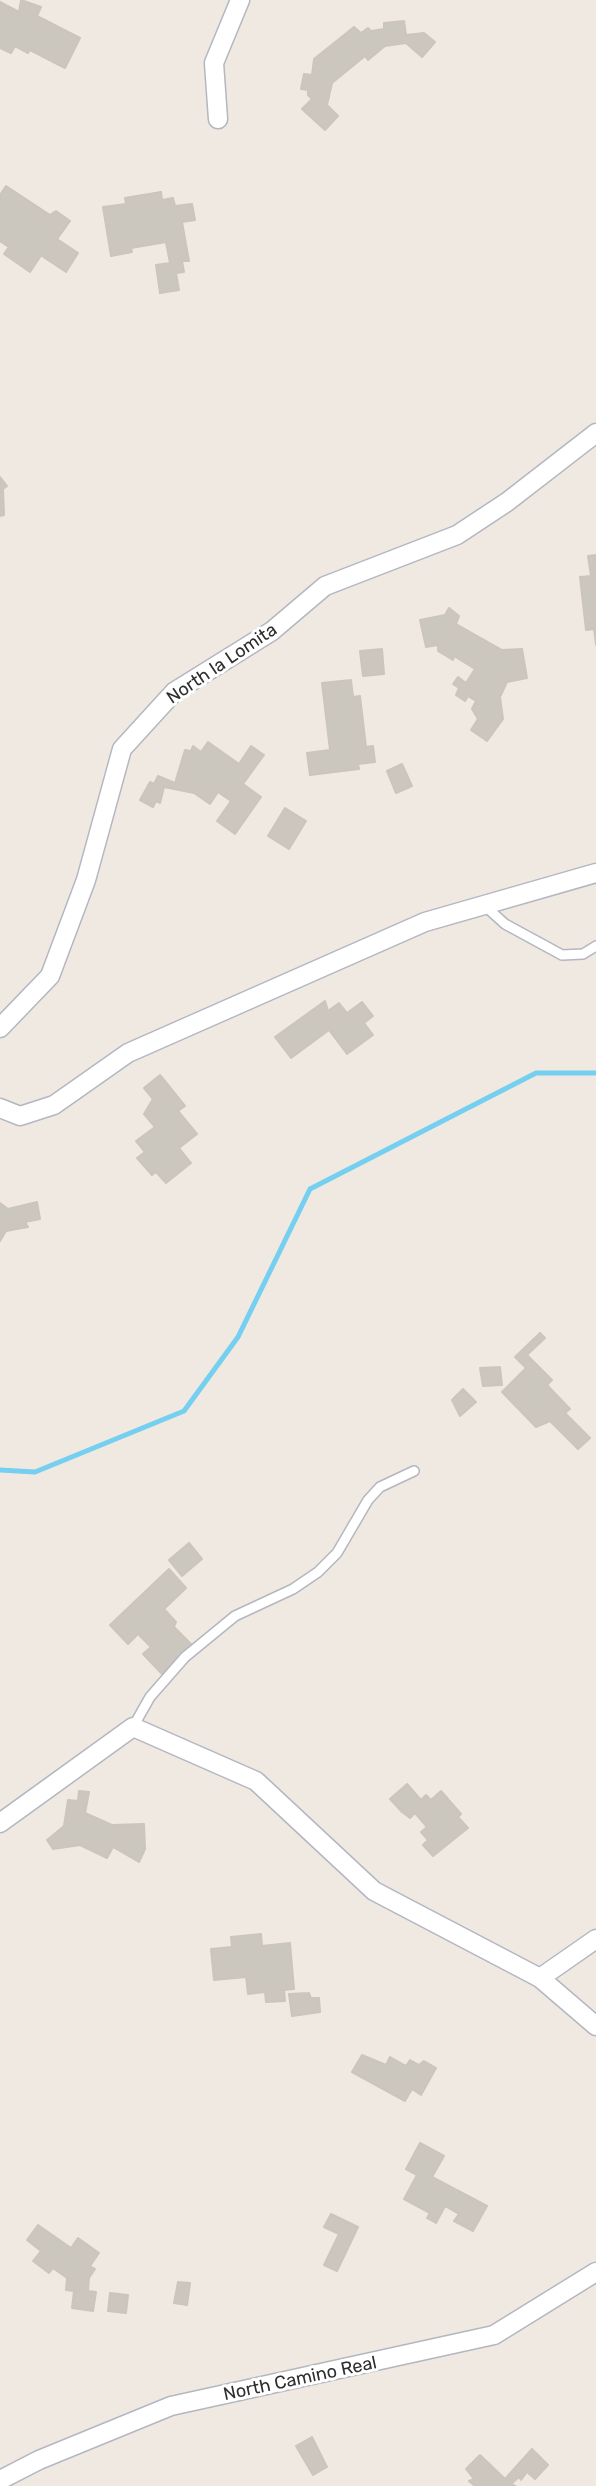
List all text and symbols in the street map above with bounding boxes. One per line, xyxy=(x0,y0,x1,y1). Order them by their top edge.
street label: North la Lomita xyxy=(163,619,281,709)
street label: North Camino Real xyxy=(221,2352,379,2406)

